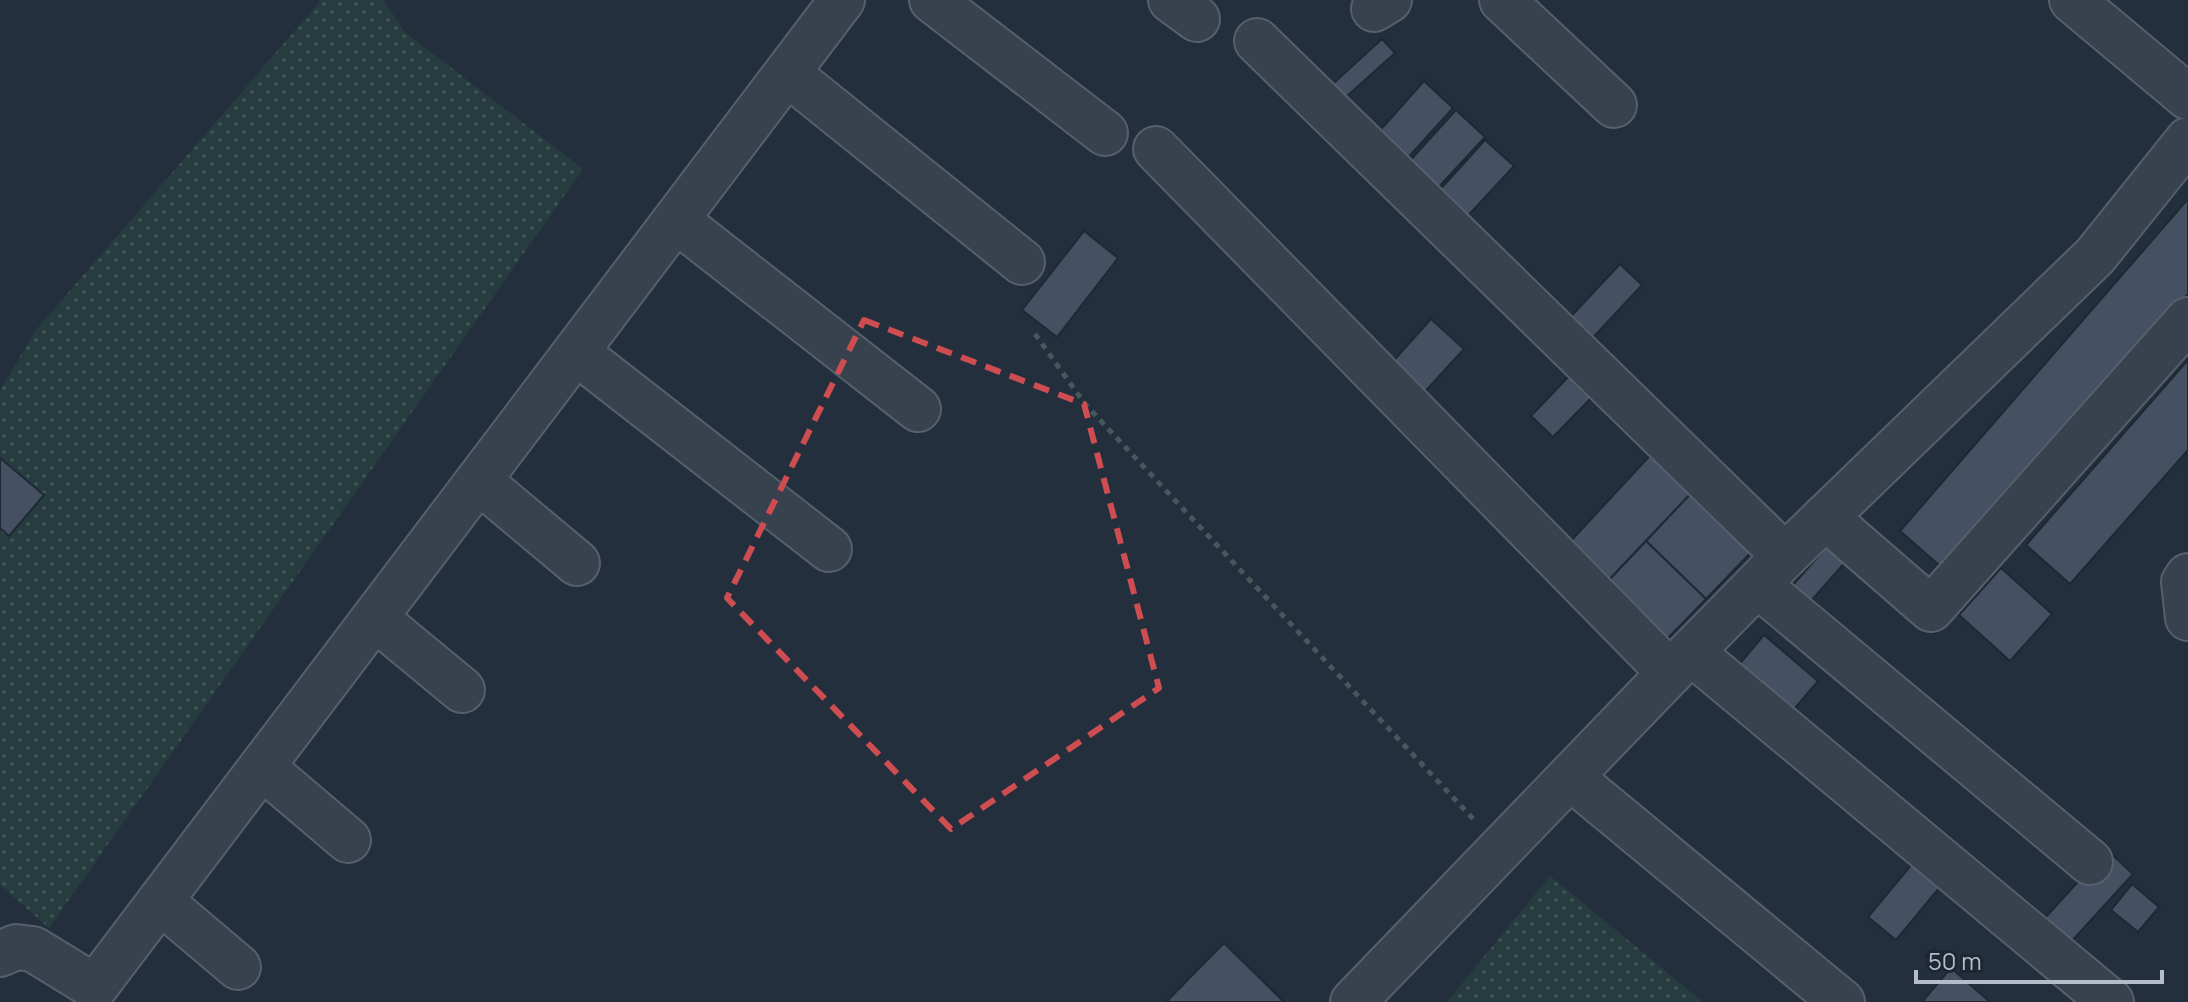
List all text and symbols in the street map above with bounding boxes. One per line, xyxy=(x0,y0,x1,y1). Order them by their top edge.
scale bar xyxy=(1916,934,2162,984)
text: 50 m xyxy=(1928,944,1982,977)

